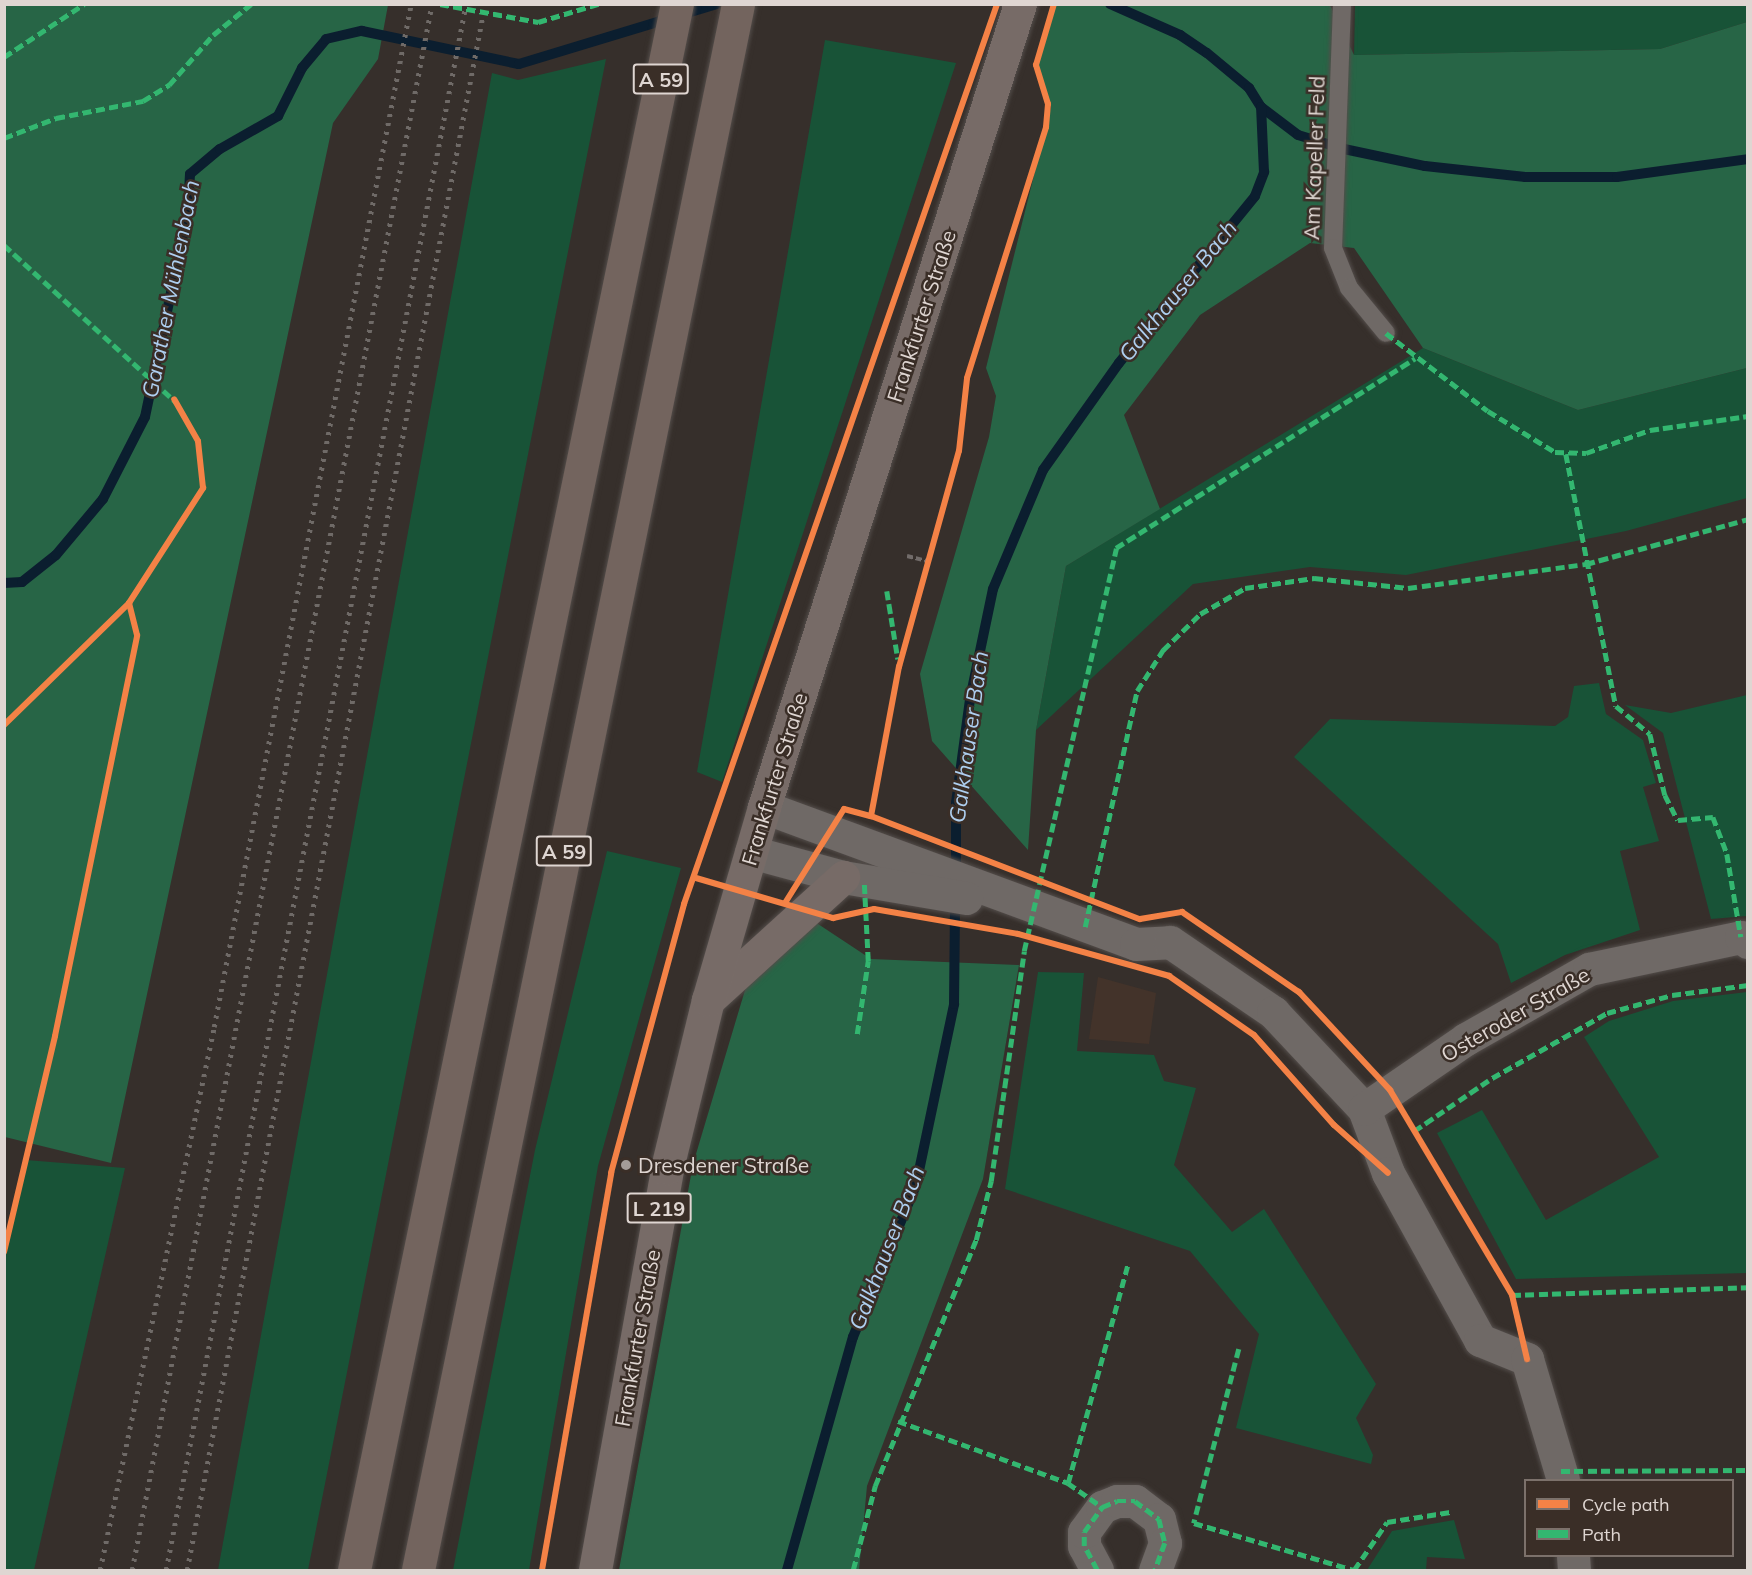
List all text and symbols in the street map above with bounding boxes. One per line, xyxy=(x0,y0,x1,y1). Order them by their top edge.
road number: A 59 xyxy=(632,62,690,96)
street label: Am Kapeller Feld xyxy=(1299,75,1329,241)
water label: Garather Mühlenbach xyxy=(137,178,205,400)
water label: Galkhauser Bach xyxy=(1113,215,1243,367)
street label: Frankfurter Straße xyxy=(881,227,961,405)
water label: Galkhauser Bach xyxy=(944,649,994,825)
street label: Frankfurter Straße xyxy=(736,690,812,868)
road number: A 59 xyxy=(536,834,592,868)
street label: Osteroder Straße xyxy=(1436,961,1594,1067)
place label: Dresdener Straße xyxy=(638,1152,809,1178)
marker: Dresdener Straße xyxy=(619,1158,633,1172)
water label: Galkhauser Bach xyxy=(844,1162,930,1334)
road number: L 219 xyxy=(626,1191,692,1225)
street label: Frankfurter Straße xyxy=(609,1248,665,1428)
legend xyxy=(1524,1479,1734,1557)
text: Cycle path xyxy=(1582,1493,1669,1516)
text: Path xyxy=(1582,1523,1621,1546)

